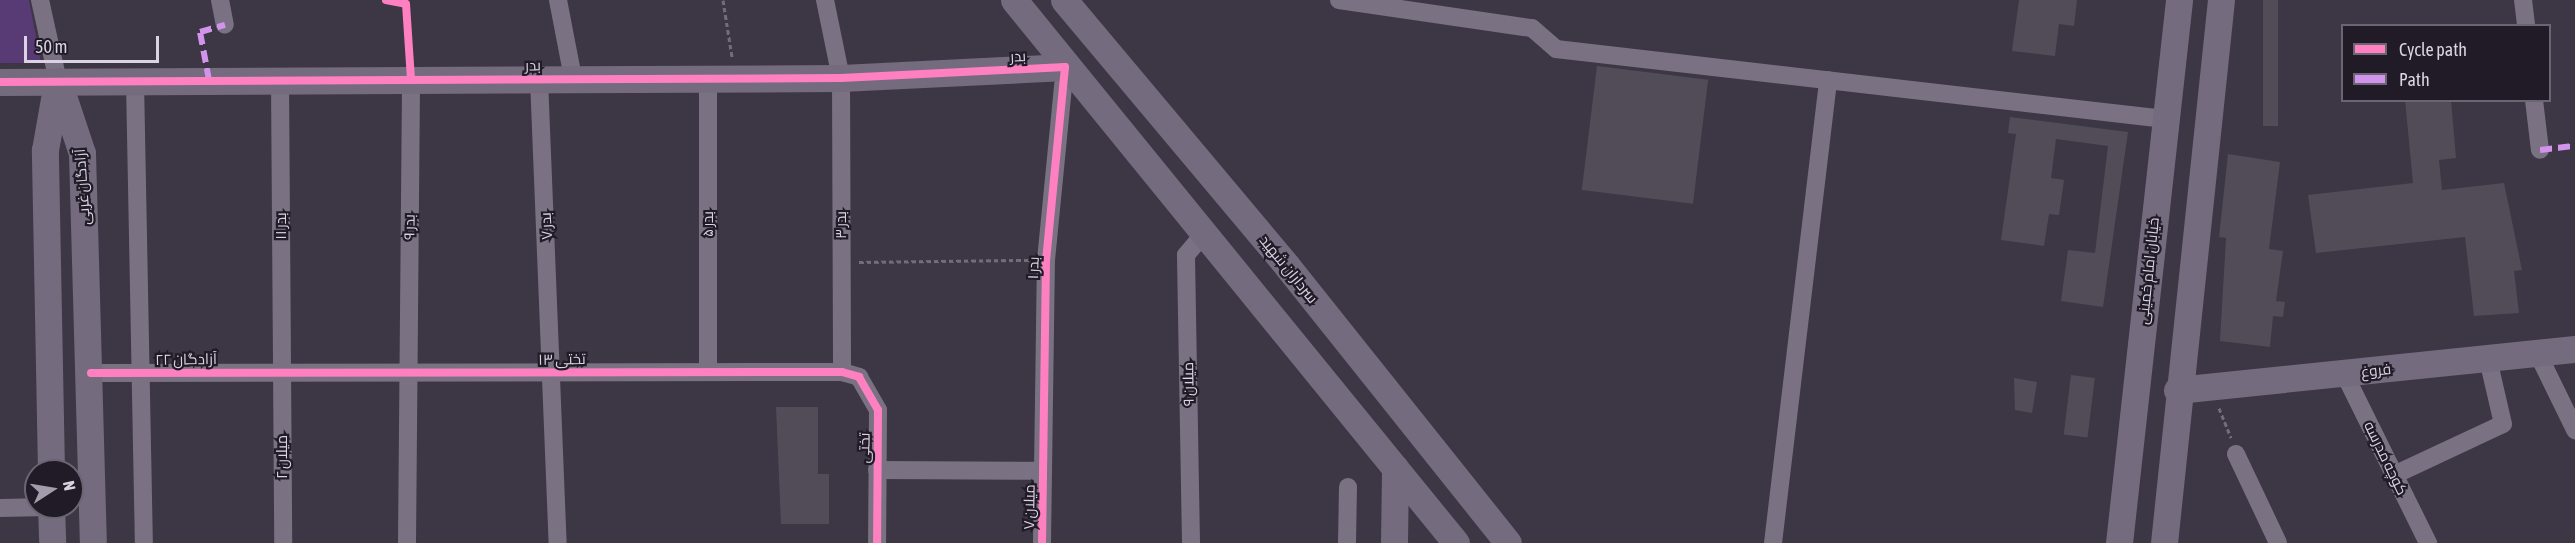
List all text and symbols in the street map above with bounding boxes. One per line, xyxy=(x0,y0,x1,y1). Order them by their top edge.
scale bar xyxy=(27,24,162,62)
legend xyxy=(2341,24,2551,102)
text: 50 m xyxy=(35,36,67,57)
text: Cycle path xyxy=(2399,39,2467,60)
street label: بدر xyxy=(1010,47,1026,65)
street label: بدر xyxy=(525,56,541,74)
text: Path xyxy=(2399,69,2430,90)
street label: آزادگان غربی xyxy=(70,148,94,226)
street label: بدر ۵ xyxy=(699,211,717,237)
street label: بدر ۳ xyxy=(832,211,850,239)
street label: بدر ۱۱ xyxy=(272,212,290,240)
street label: بدر ۷ xyxy=(536,212,556,240)
street label: بدر ۹ xyxy=(400,214,418,240)
street label: خیابان امام خمینی xyxy=(2133,217,2163,325)
street label: سرداران شهید xyxy=(1256,231,1322,307)
street label: بدر ۱ xyxy=(1024,256,1042,280)
street label: آزادگان ۲۲ xyxy=(155,349,217,369)
street label: تختی ۱۳ xyxy=(538,350,586,368)
street label: فروغ xyxy=(2360,359,2392,381)
street label: میلان ۹ xyxy=(1179,362,1197,406)
street label: کوچه مدرسه xyxy=(2360,418,2412,498)
street label: تختی xyxy=(855,432,873,464)
street label: میلان ۲ xyxy=(273,435,291,479)
north arrow xyxy=(24,459,84,519)
text: N xyxy=(60,479,79,492)
street label: میلان ۷ xyxy=(1020,484,1038,530)

